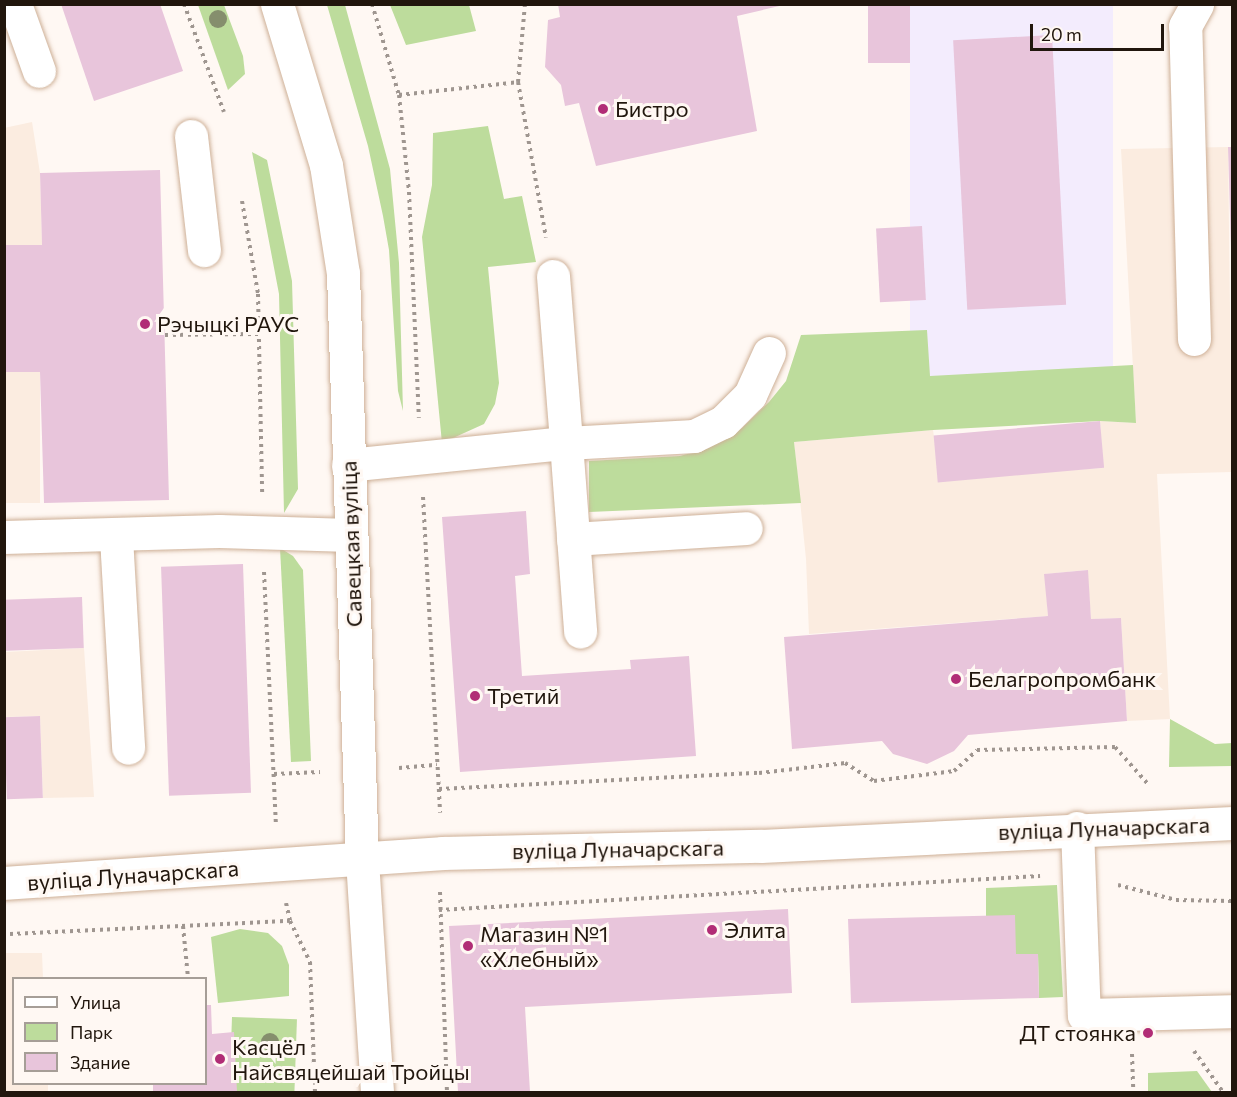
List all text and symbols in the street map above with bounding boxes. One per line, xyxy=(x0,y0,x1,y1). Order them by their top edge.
scale bar xyxy=(1033,12,1166,50)
text: 20 m xyxy=(1041,23,1082,45)
place label: Бистро xyxy=(615,96,689,122)
marker: Бистро xyxy=(596,102,610,116)
place label: Рэчыцкі РАУС xyxy=(157,311,299,337)
marker: Рэчыцкі РАУС xyxy=(138,317,152,331)
street label: Савецкая вуліца xyxy=(335,460,367,628)
place label: Белагропромбанк xyxy=(968,666,1156,692)
marker: Белагропромбанк xyxy=(949,672,963,686)
place label: Третий xyxy=(487,683,559,709)
marker: Третий xyxy=(468,689,482,703)
street label: вуліца Луначарскага xyxy=(998,811,1210,845)
street label: вуліца Луначарскага xyxy=(512,834,724,864)
street label: вуліца Луначарскага xyxy=(26,854,240,896)
place label: Элита xyxy=(724,917,786,943)
place label: Магазин №1 «Хлебный» xyxy=(480,920,608,972)
marker: Элита xyxy=(705,923,719,937)
marker: Магазин №1 «Хлебный» xyxy=(461,939,475,953)
legend xyxy=(12,977,207,1085)
text: Улица xyxy=(70,991,121,1013)
place label: ДТ стоянка xyxy=(1019,1020,1136,1046)
text: Парк xyxy=(70,1021,113,1043)
marker: ДТ стоянка xyxy=(1141,1026,1155,1040)
place label: Касцёл Найсвяцейшай Тройцы xyxy=(232,1033,470,1084)
text: Здание xyxy=(70,1051,130,1073)
marker: Касцёл Найсвяцейшай Тройцы xyxy=(213,1052,227,1066)

